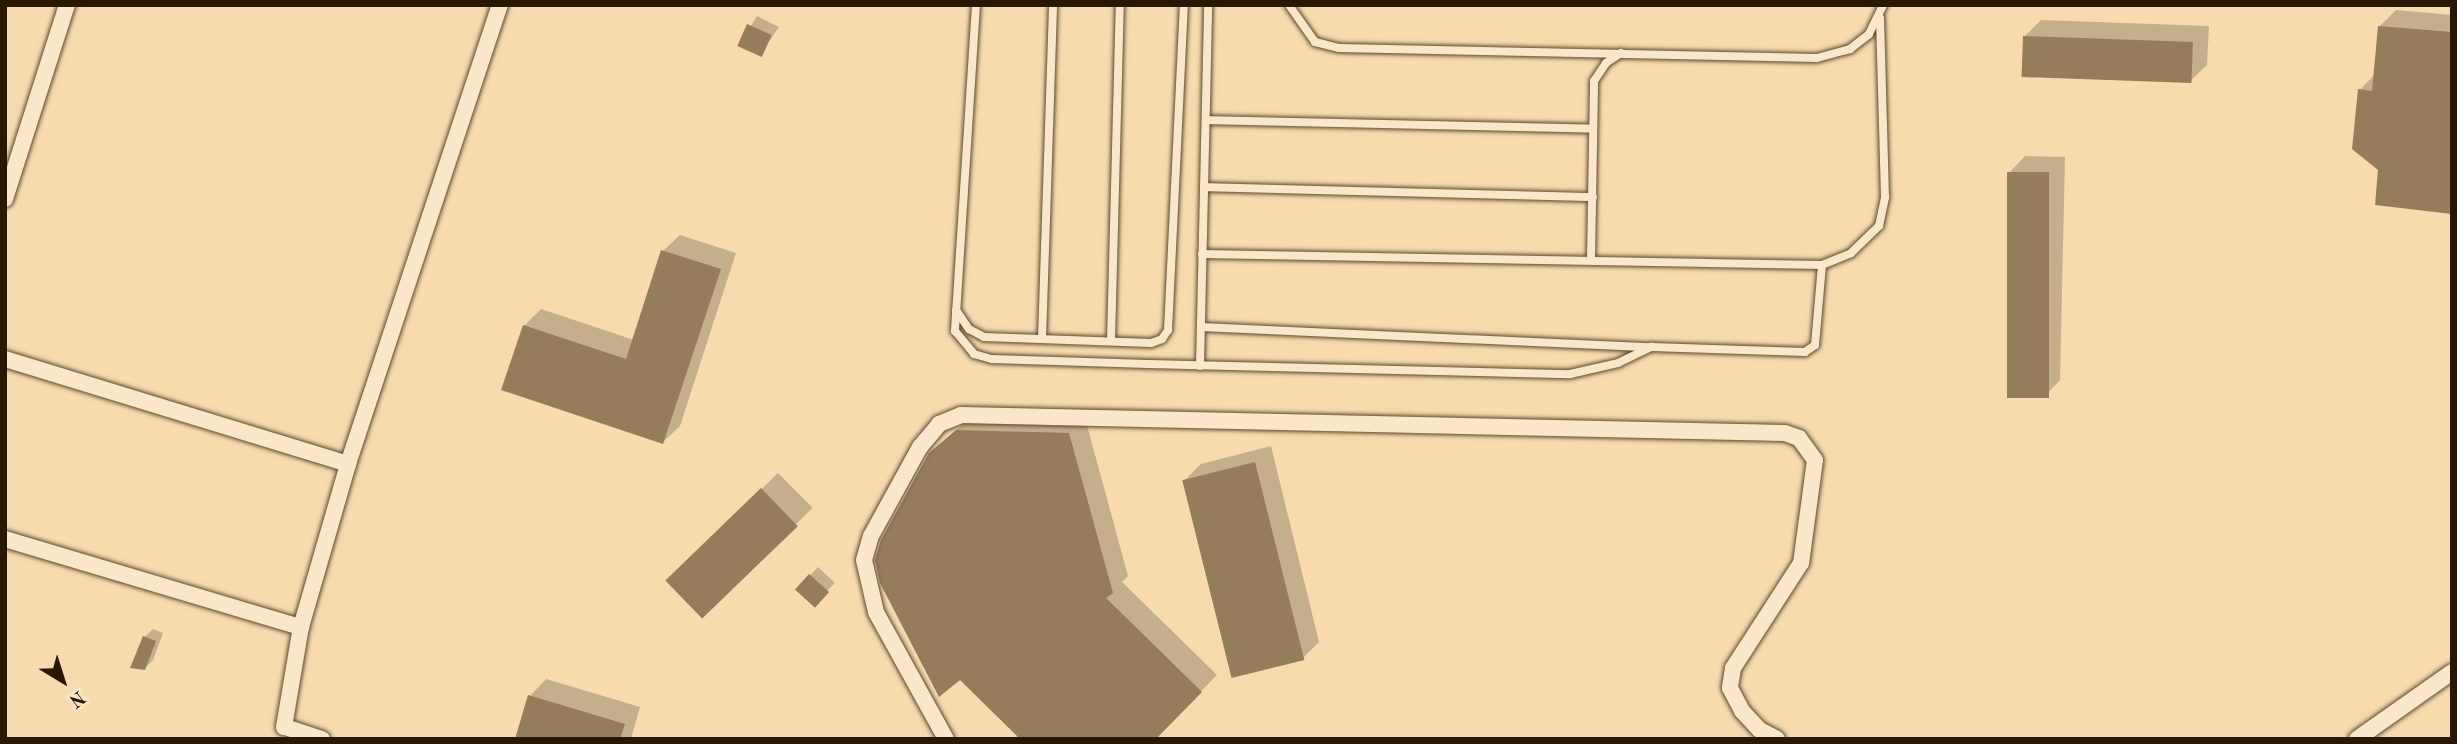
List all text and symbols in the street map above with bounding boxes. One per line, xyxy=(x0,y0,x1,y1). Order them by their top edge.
north arrow xyxy=(28,646,98,716)
text: N xyxy=(65,686,88,710)

